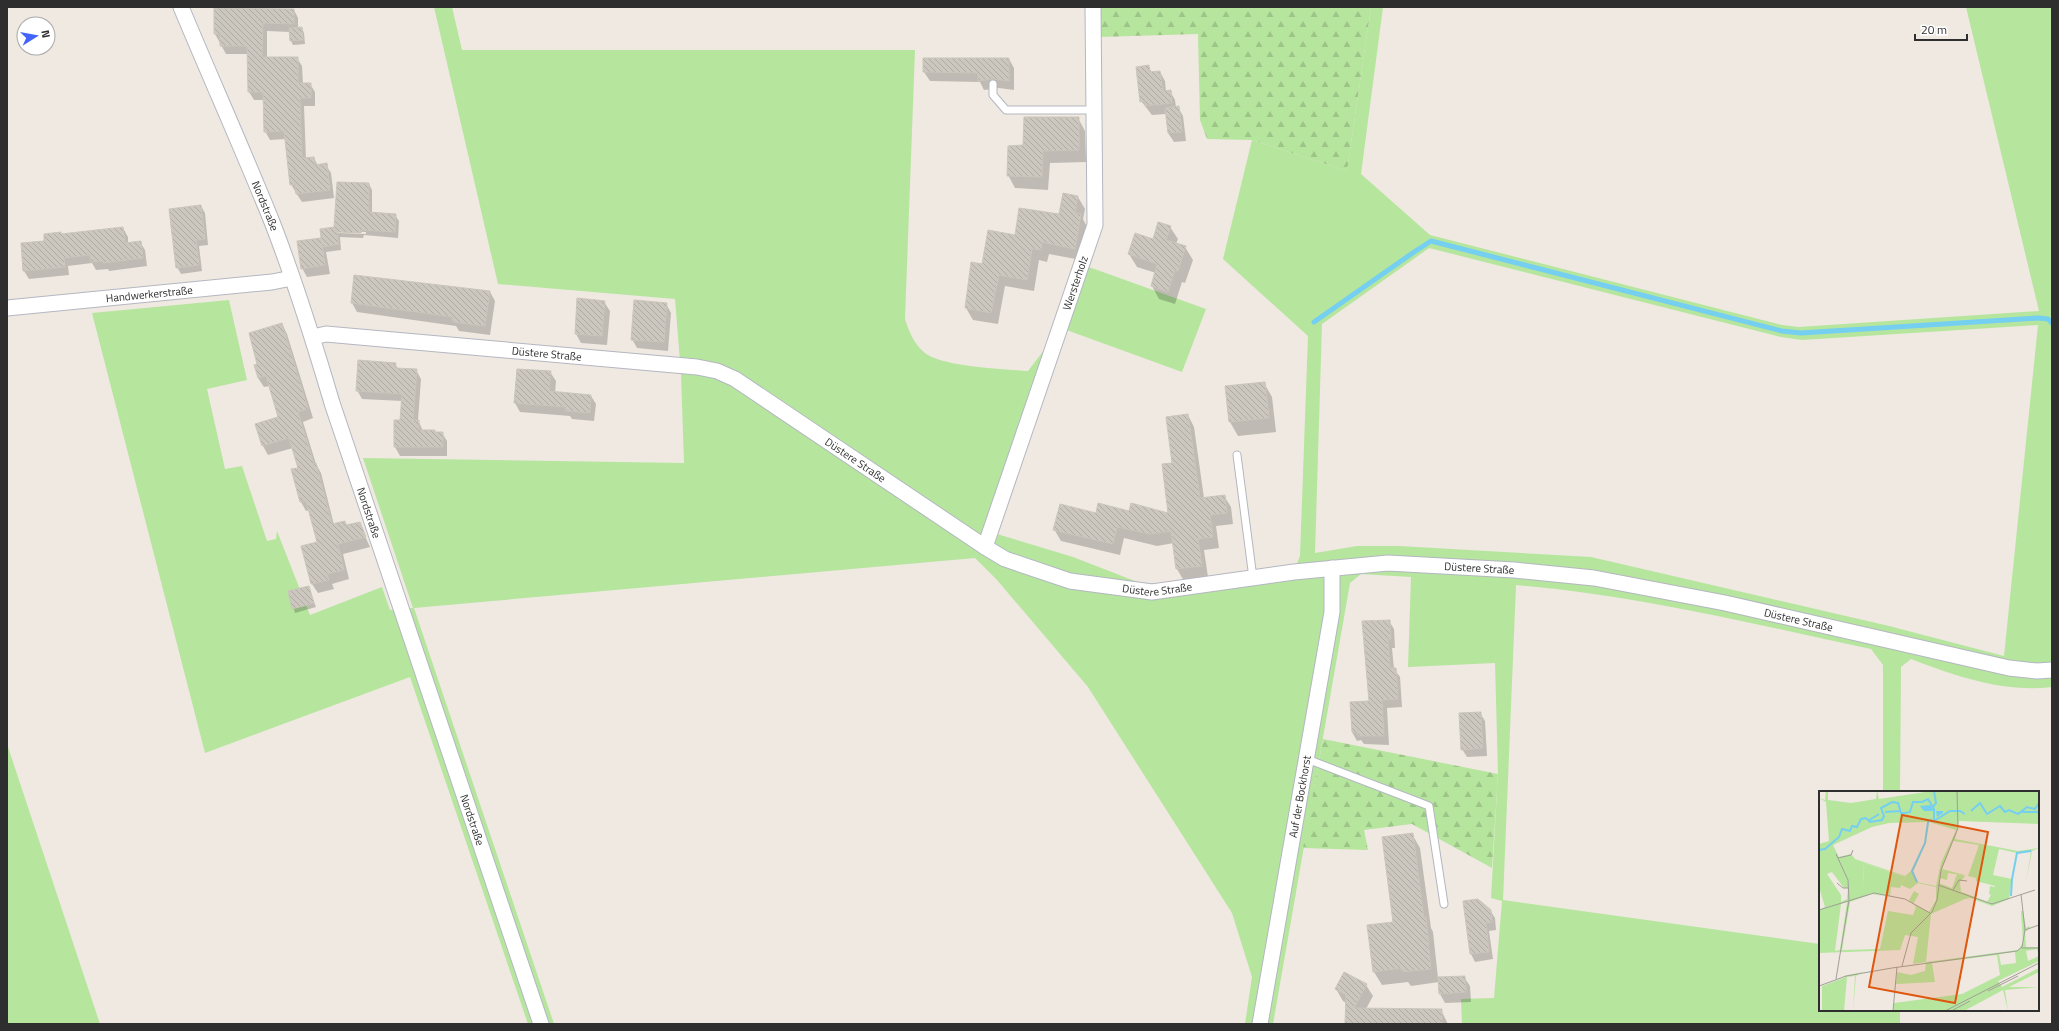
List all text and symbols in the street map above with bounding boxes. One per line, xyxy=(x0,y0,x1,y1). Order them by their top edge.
north arrow xyxy=(16,16,56,56)
scale bar xyxy=(1915,16,1967,42)
text: 20 m xyxy=(1921,20,1947,39)
text: N xyxy=(37,29,54,39)
street label: Nordstraße xyxy=(248,178,283,234)
street label: Wersterholz xyxy=(1058,254,1092,312)
street label: Handwerkerstraße xyxy=(105,282,194,306)
street label: Düstere Straße xyxy=(511,343,583,365)
street label: Düstere Straße xyxy=(822,434,889,486)
street label: Nordstraße xyxy=(353,485,385,541)
street label: Düstere Straße xyxy=(1444,558,1515,578)
street label: Düstere Straße xyxy=(1121,578,1193,600)
street label: Düstere Straße xyxy=(1763,604,1835,636)
street label: Auf der Bockhorst xyxy=(1285,754,1315,839)
inset map xyxy=(1819,791,2039,1011)
street label: Nordstraße xyxy=(456,792,488,848)

